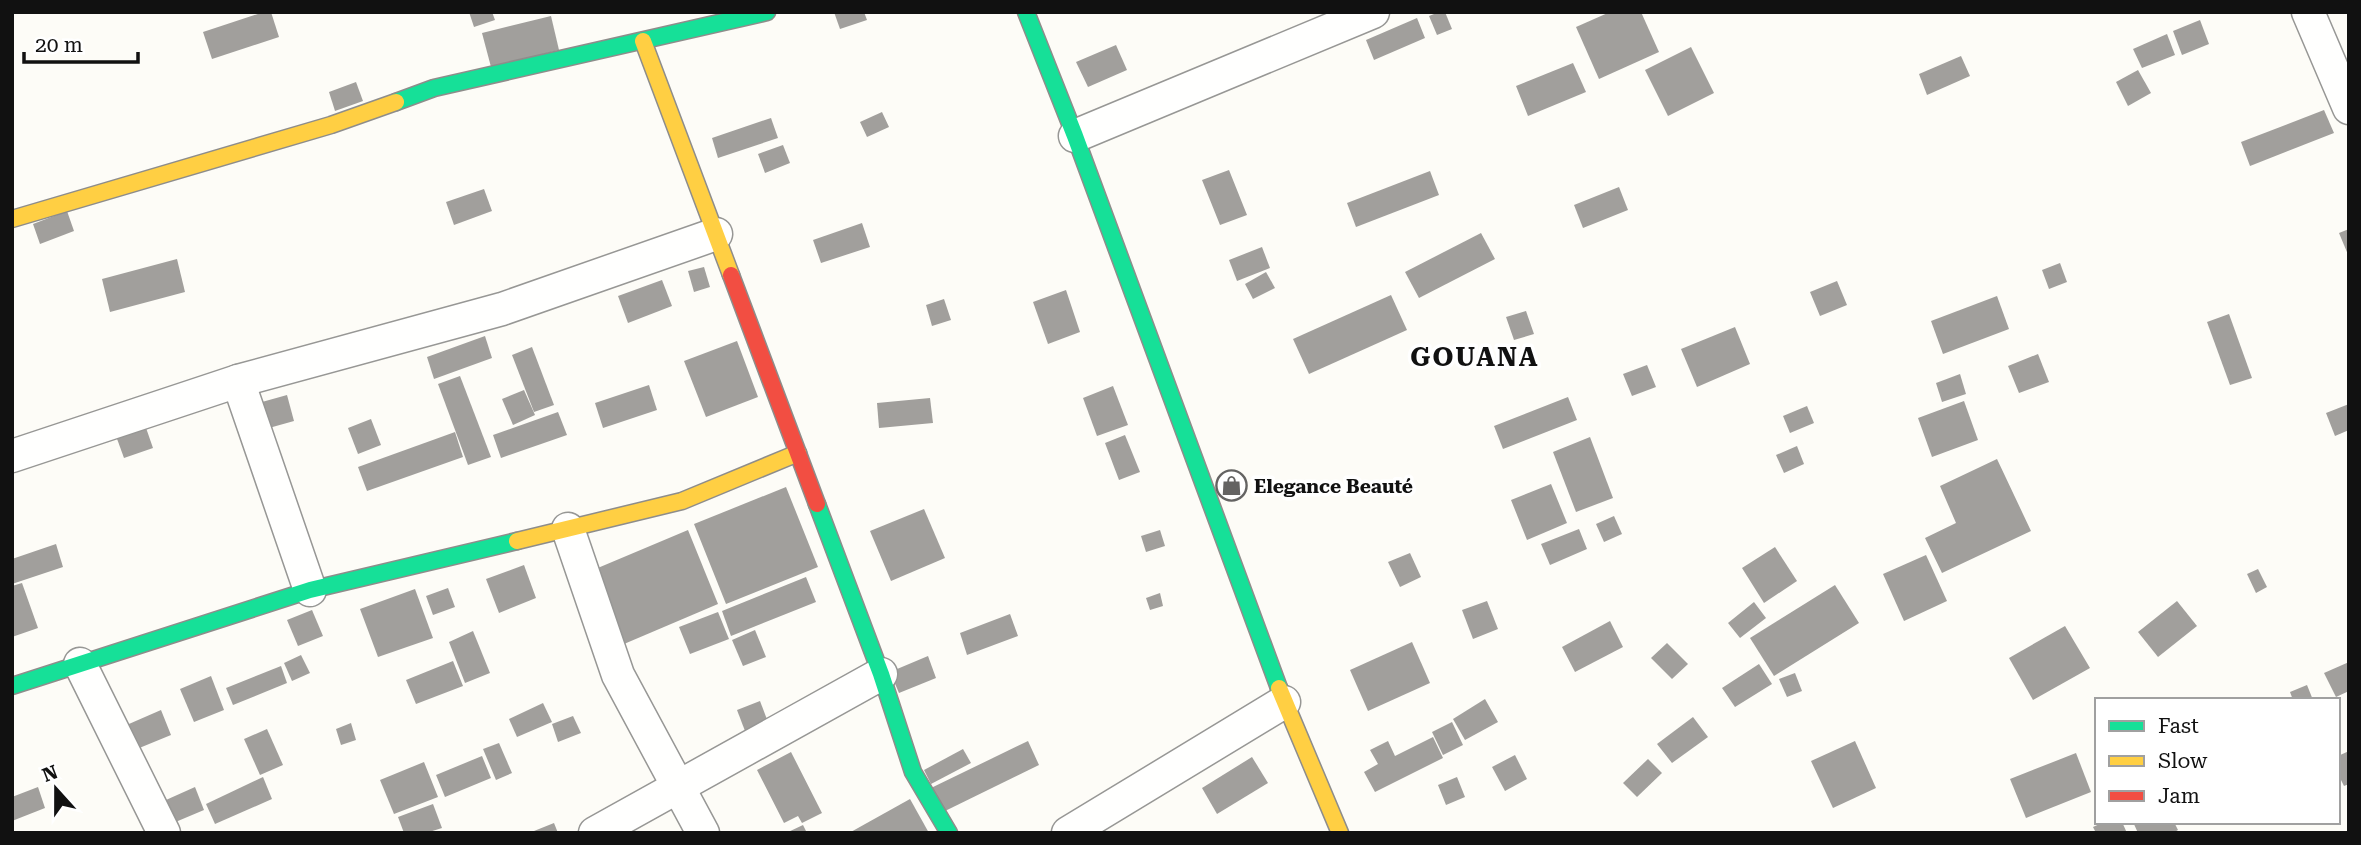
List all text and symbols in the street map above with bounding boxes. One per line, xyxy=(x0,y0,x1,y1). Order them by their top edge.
scale bar xyxy=(24,21,138,65)
text: 20 m xyxy=(35,33,83,57)
district label: GOUANA xyxy=(1410,342,1540,372)
shop icon: Elegance Beauté xyxy=(1214,469,1248,503)
place label: Elegance Beauté xyxy=(1254,475,1413,498)
legend xyxy=(2095,698,2340,824)
text: Fast xyxy=(2158,714,2199,738)
text: Slow xyxy=(2158,749,2208,773)
north arrow xyxy=(21,754,91,824)
text: N xyxy=(39,760,61,787)
text: Jam xyxy=(2158,784,2200,808)

